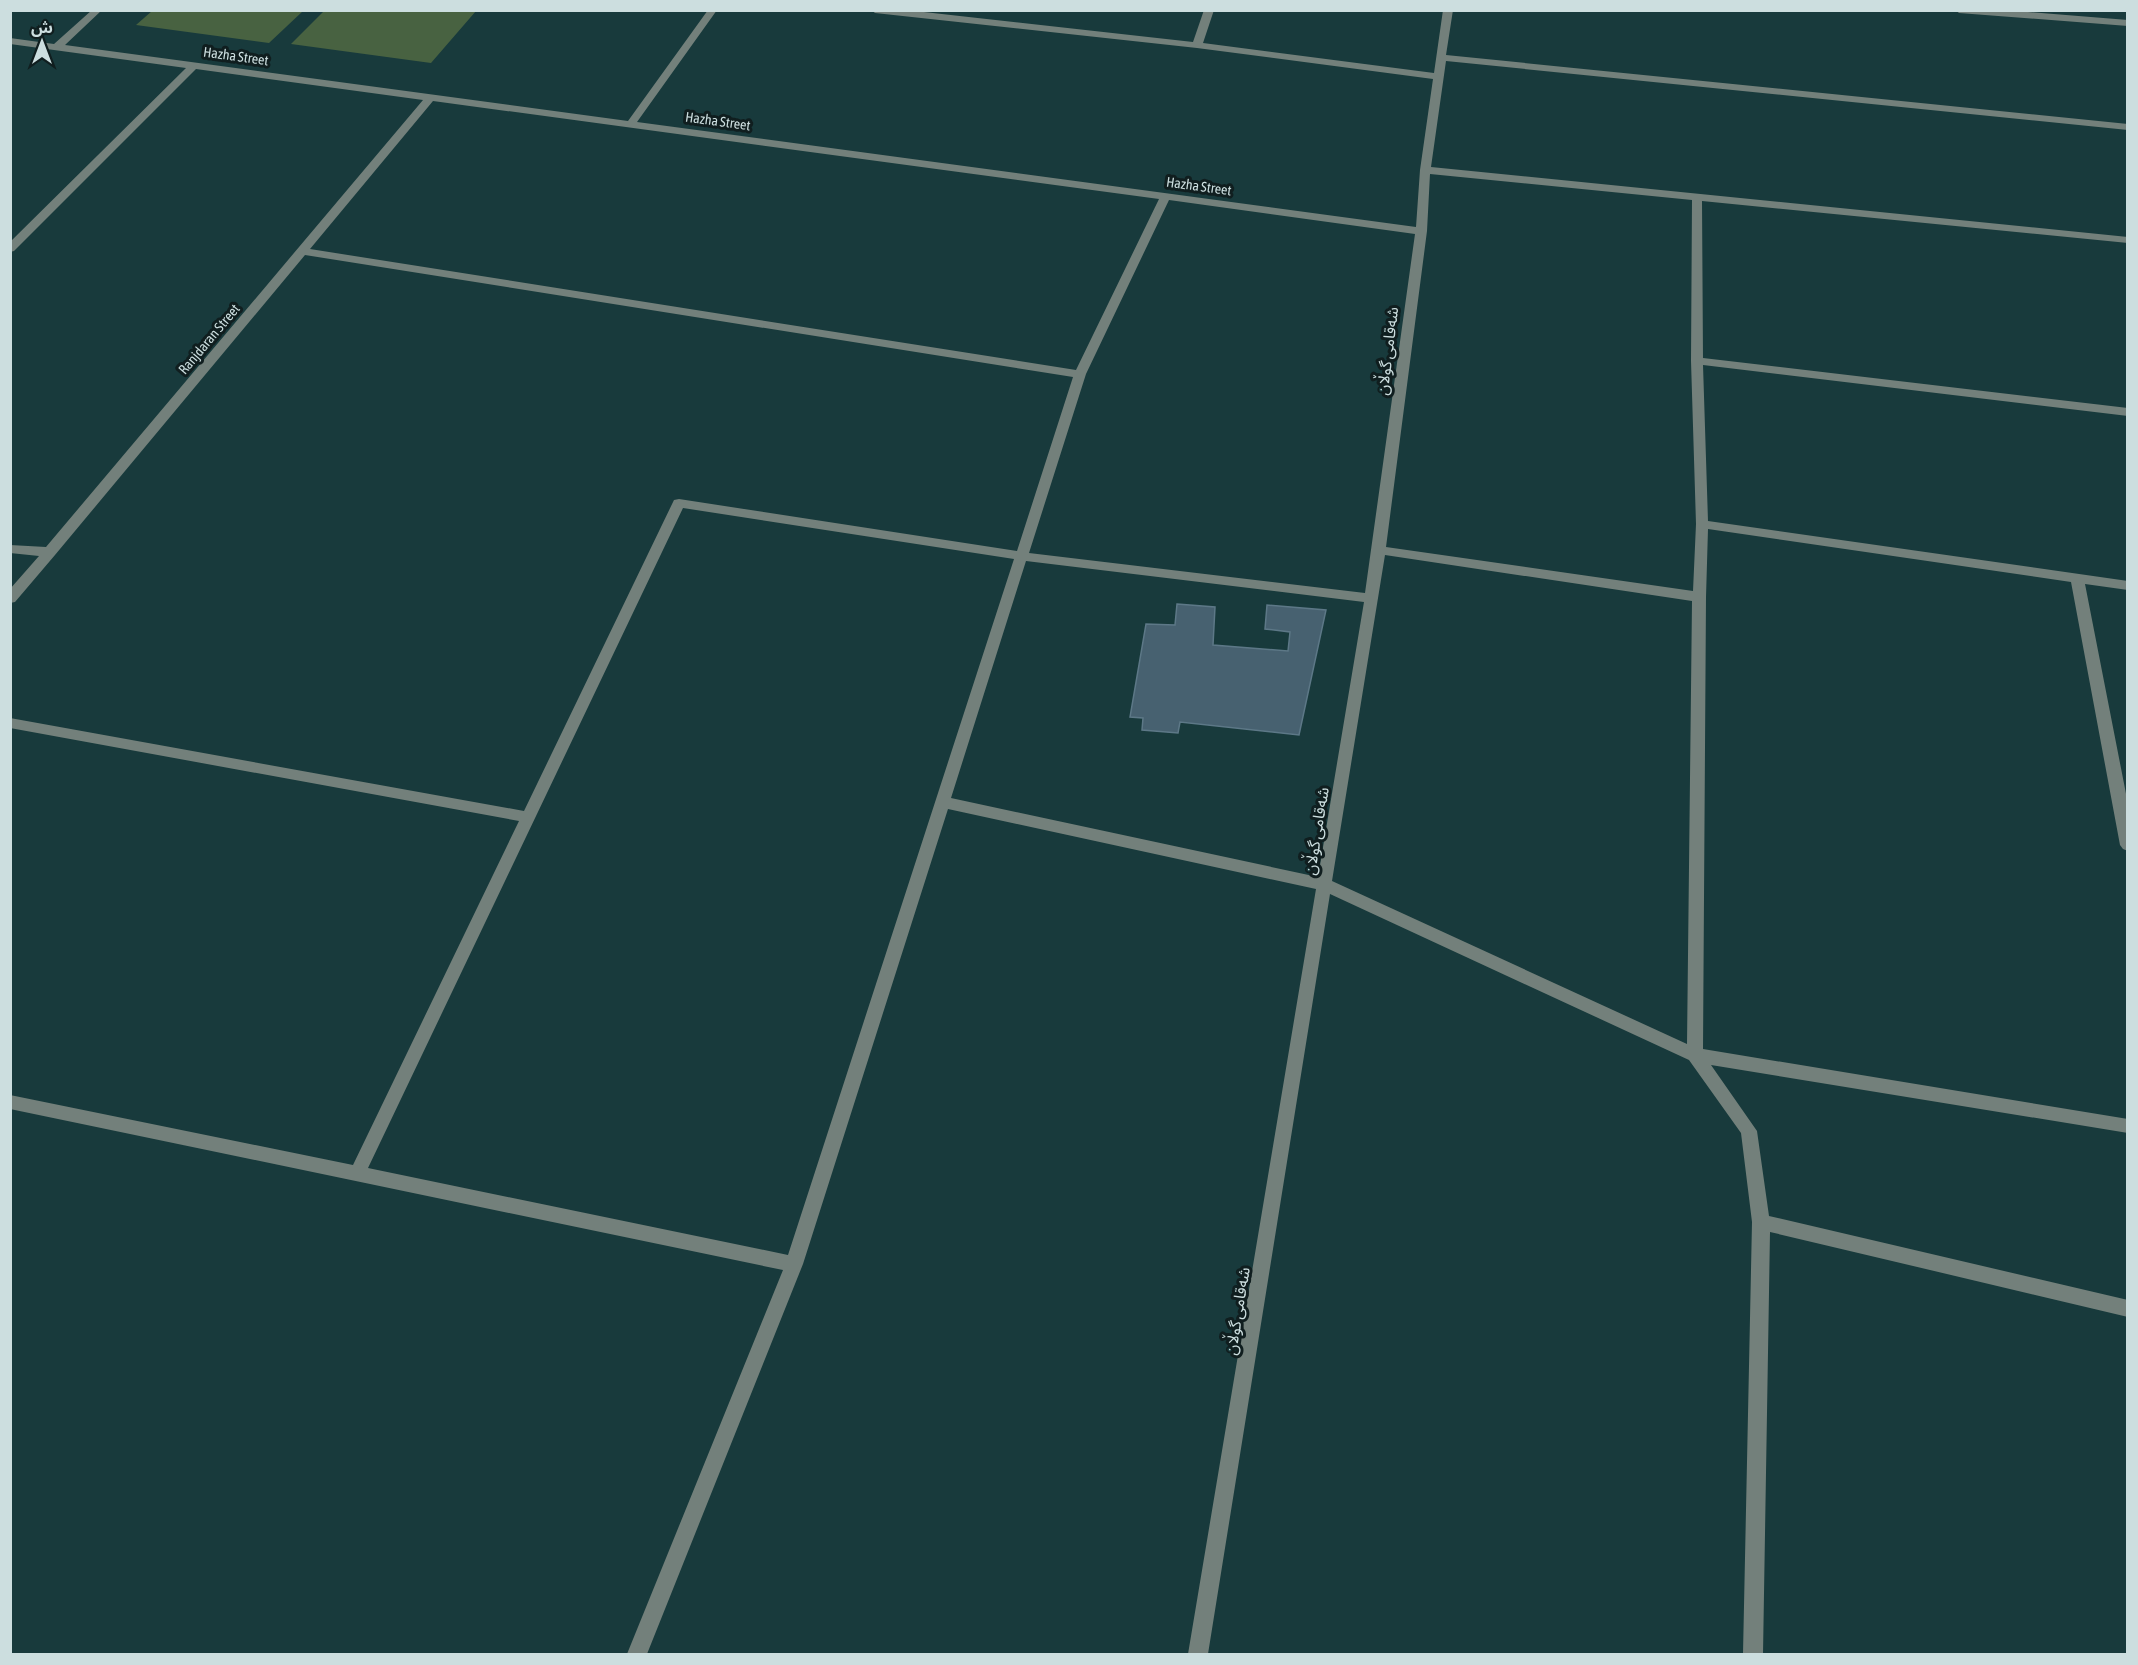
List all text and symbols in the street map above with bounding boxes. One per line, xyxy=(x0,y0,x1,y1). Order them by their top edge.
north arrow xyxy=(12,12,72,72)
text: ش xyxy=(31,18,53,37)
street label: Hazha Street xyxy=(202,44,270,68)
street label: Hazha Street xyxy=(684,109,752,133)
street label: Hazha Street xyxy=(1165,174,1233,198)
street label: Ranjdaran Street xyxy=(175,301,243,377)
street label: شەقامی گوڵان xyxy=(1370,305,1402,396)
street label: شەقامی گوڵان xyxy=(1298,785,1333,876)
street label: شەقامی گوڵان xyxy=(1219,1265,1254,1356)

